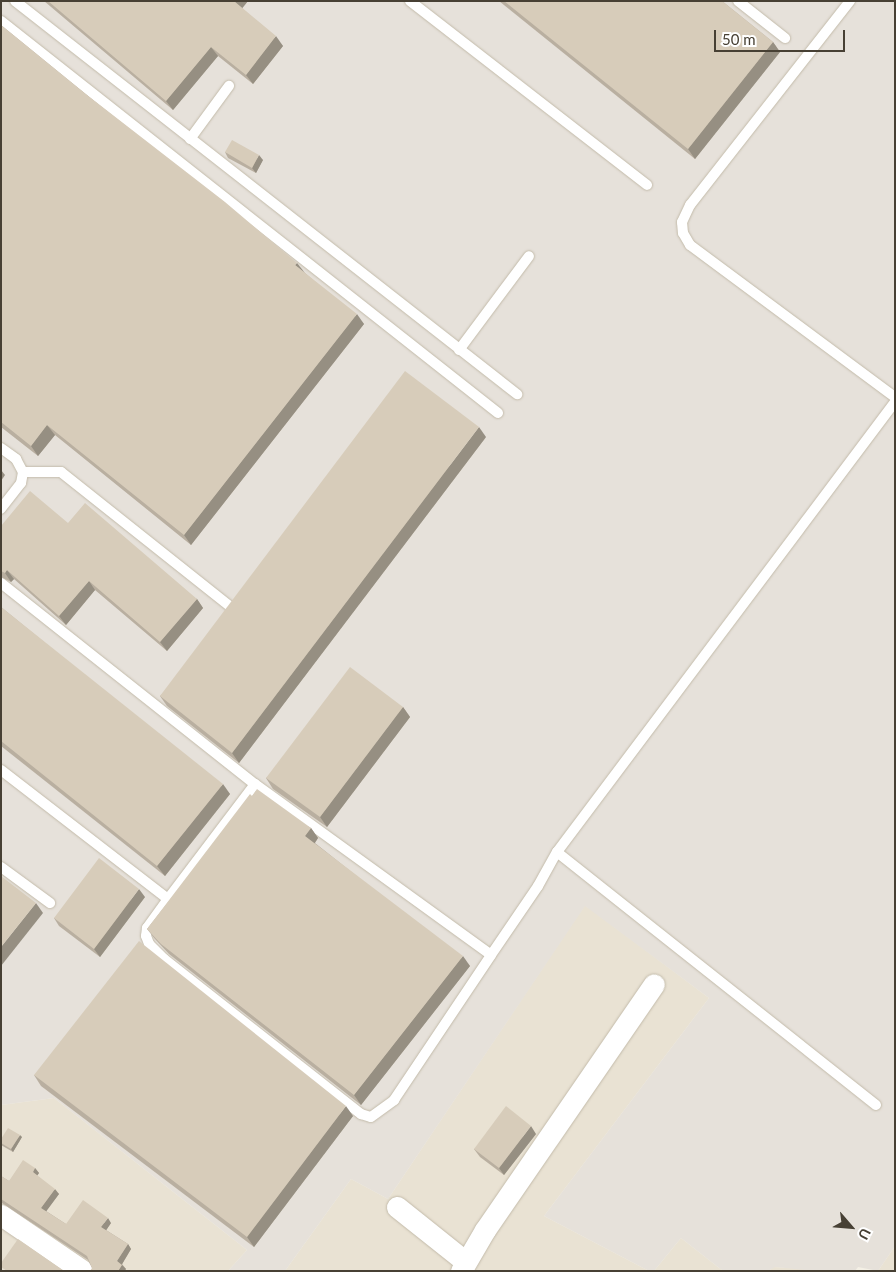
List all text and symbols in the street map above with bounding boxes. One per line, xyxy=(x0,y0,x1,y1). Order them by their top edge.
scale bar xyxy=(716,20,847,52)
text: 50 m xyxy=(722,30,756,48)
north arrow xyxy=(826,1202,876,1252)
text: U xyxy=(855,1226,875,1243)

